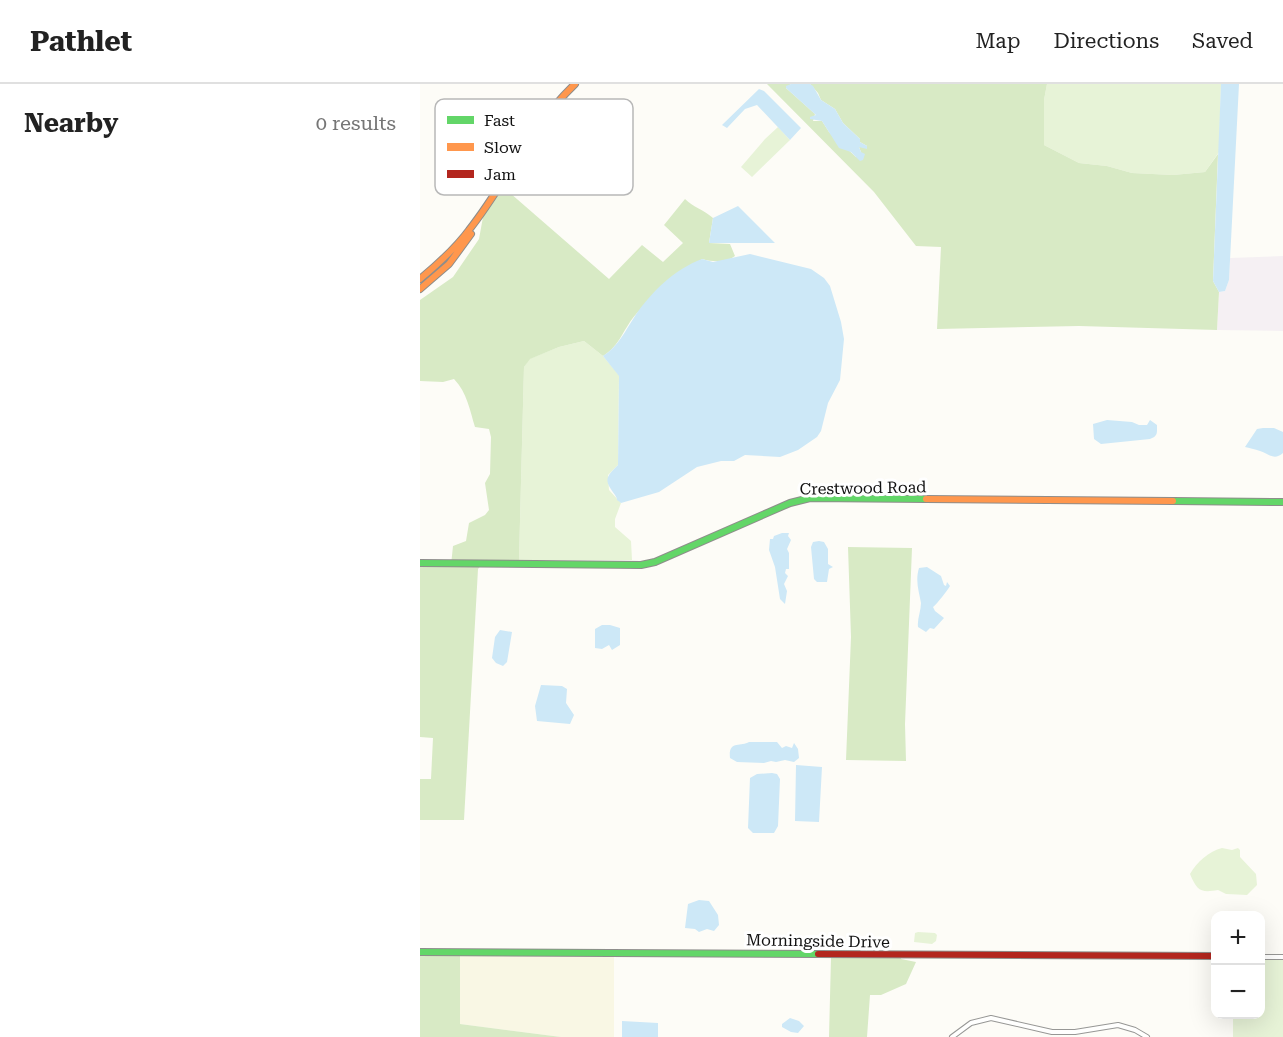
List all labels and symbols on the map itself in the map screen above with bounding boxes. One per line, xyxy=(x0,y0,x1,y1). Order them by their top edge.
legend xyxy=(435,99,633,195)
text: Fast xyxy=(484,111,515,130)
text: Slow xyxy=(484,138,522,157)
text: Jam xyxy=(484,165,516,184)
street label: Crestwood Road xyxy=(800,477,926,499)
street label: Morningside Drive xyxy=(746,930,890,952)

